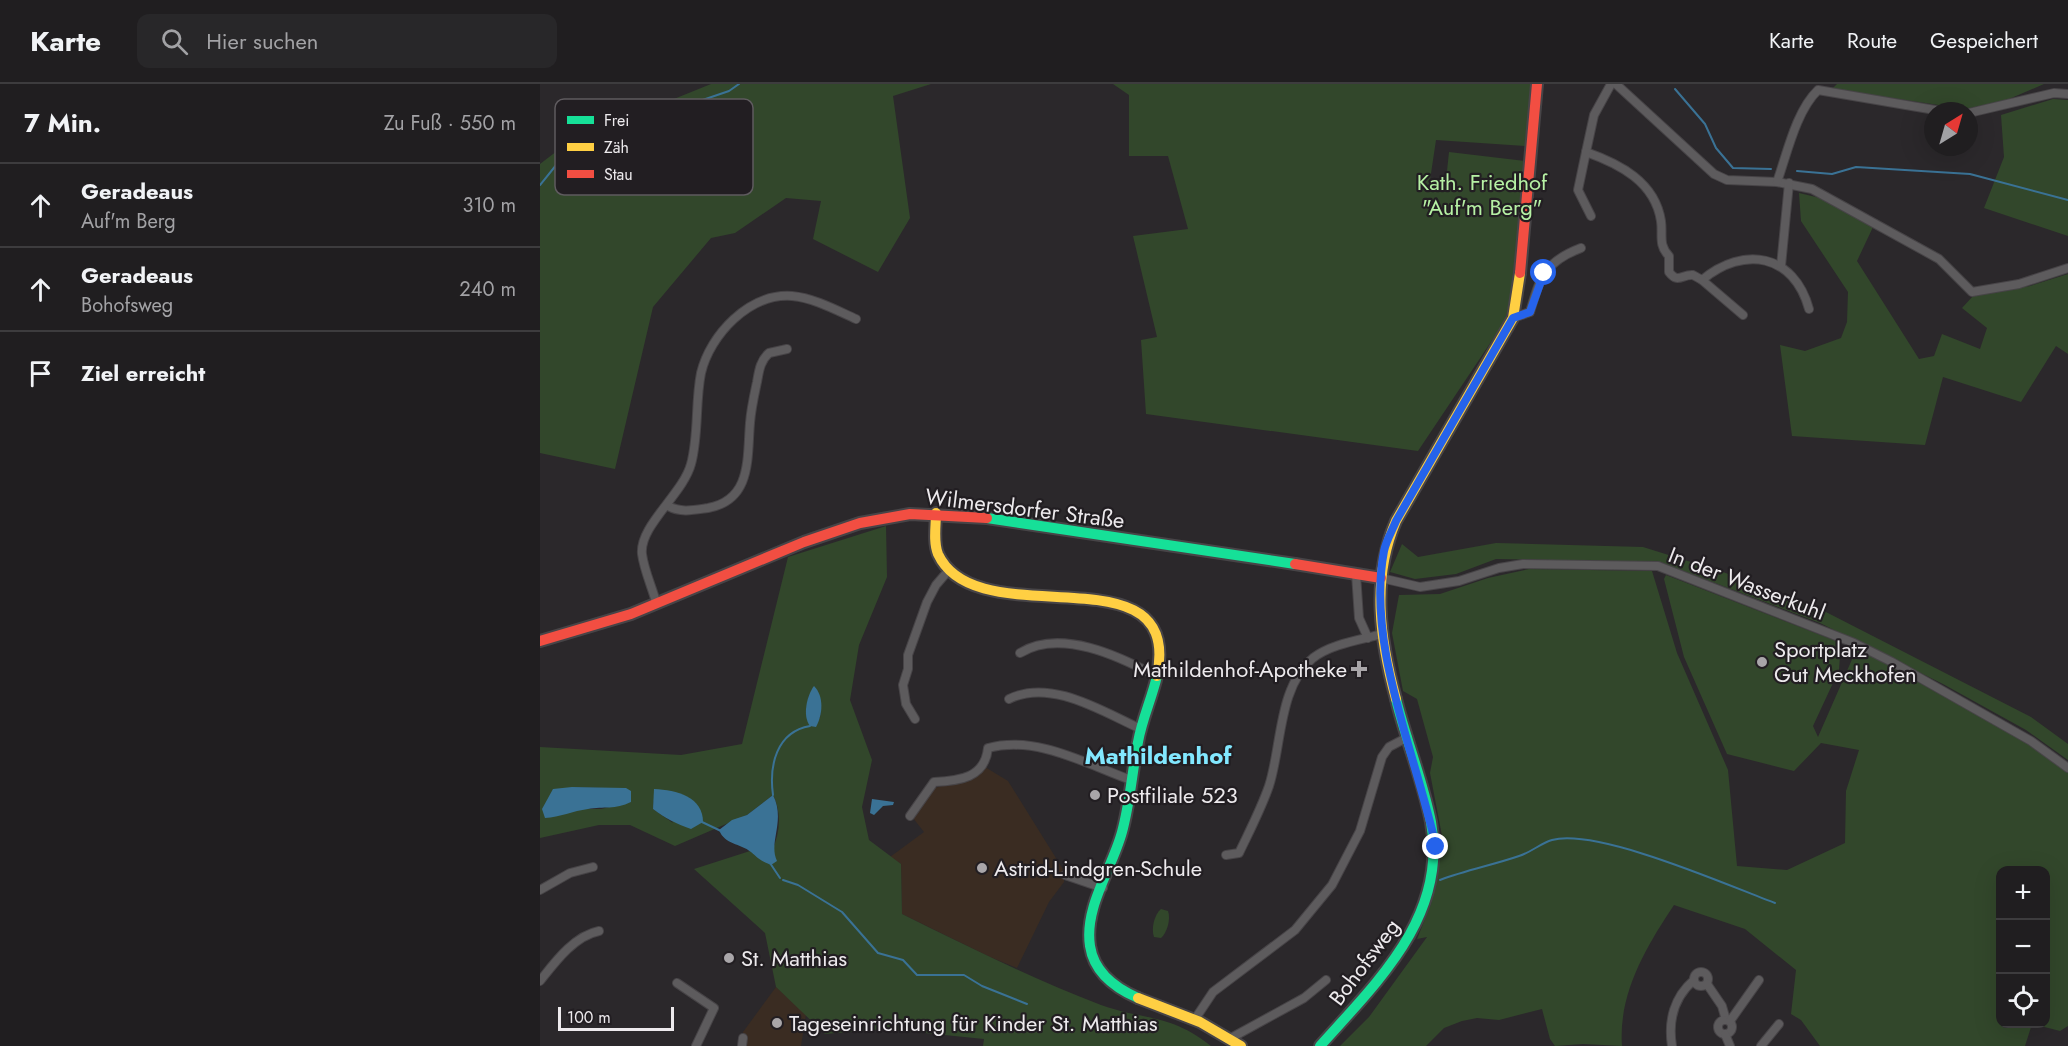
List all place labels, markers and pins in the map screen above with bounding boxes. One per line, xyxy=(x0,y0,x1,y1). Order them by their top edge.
place label: Sportplatz Gut Meckhofen xyxy=(1774,633,1917,690)
place label: Mathildenhof-Apotheke xyxy=(1133,653,1347,685)
marker: Sportplatz Gut Meckhofen xyxy=(1755,655,1769,669)
marker: Mathildenhof-Apotheke xyxy=(1352,662,1366,676)
place label: Postfiliale 523 xyxy=(1107,779,1238,811)
marker: Postfiliale 523 xyxy=(1088,788,1102,802)
place label: Astrid-Lindgren-Schule xyxy=(994,852,1202,884)
marker: Astrid-Lindgren-Schule xyxy=(975,861,989,875)
place label: St. Matthias xyxy=(741,942,847,974)
marker: St. Matthias xyxy=(722,951,736,965)
place label: Tageseinrichtung für Kinder St. Matthias xyxy=(789,1007,1158,1039)
marker: Tageseinrichtung für Kinder St. Matthias xyxy=(770,1016,784,1030)

